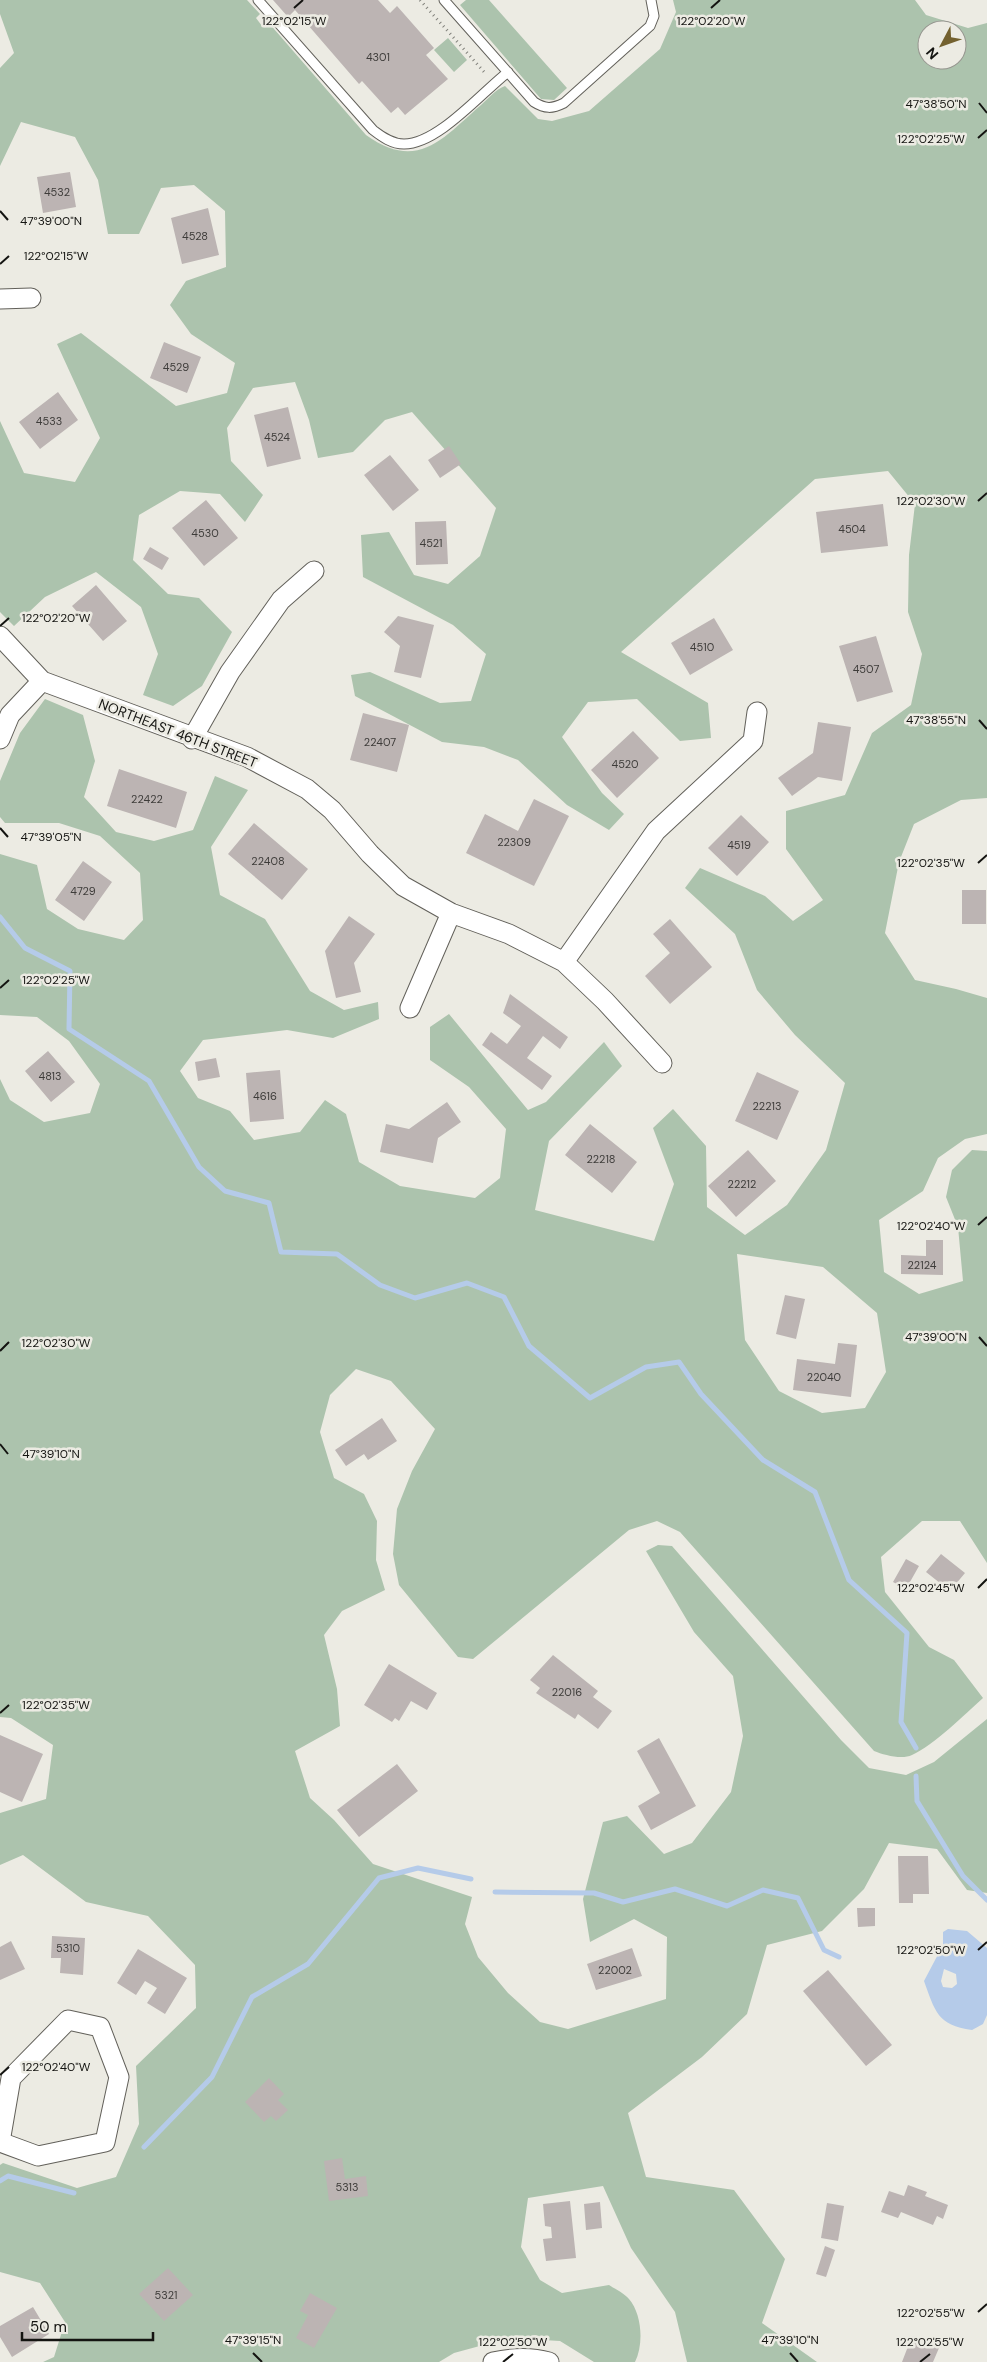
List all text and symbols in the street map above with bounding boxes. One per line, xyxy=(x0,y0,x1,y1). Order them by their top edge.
text: 122°02'15"W xyxy=(262,13,327,29)
text: 122°02'20"W xyxy=(677,13,746,29)
north arrow xyxy=(917,20,967,70)
text: N xyxy=(922,44,942,63)
house number: 4301 xyxy=(366,50,390,64)
text: 47°38'50"N xyxy=(905,96,967,112)
text: 122°02'25"W xyxy=(897,131,965,147)
house number: 4532 xyxy=(44,185,70,199)
text: 47°39'00"N xyxy=(20,213,82,229)
house number: 4528 xyxy=(182,229,208,243)
text: 122°02'15"W xyxy=(24,248,89,264)
house number: 4529 xyxy=(163,360,189,374)
house number: 4533 xyxy=(36,414,62,428)
house number: 4524 xyxy=(264,430,290,444)
text: 122°02'30"W xyxy=(896,493,966,509)
house number: 4504 xyxy=(838,522,866,536)
house number: 4530 xyxy=(191,526,219,540)
house number: 4521 xyxy=(420,536,442,550)
text: 122°02'20"W xyxy=(22,610,91,626)
house number: 4510 xyxy=(690,640,714,654)
house number: 4507 xyxy=(853,662,879,676)
street label: NORTHEAST 46TH STREET xyxy=(96,694,260,772)
text: 47°38'55"N xyxy=(906,712,966,728)
house number: 22407 xyxy=(364,735,396,749)
house number: 4520 xyxy=(612,757,638,771)
house number: 22422 xyxy=(131,792,163,806)
text: 47°39'05"N xyxy=(20,829,82,845)
house number: 22309 xyxy=(497,835,531,849)
house number: 4519 xyxy=(727,838,751,852)
house number: 22408 xyxy=(251,854,285,868)
text: 122°02'35"W xyxy=(897,855,965,871)
house number: 4729 xyxy=(70,884,96,898)
text: 122°02'25"W xyxy=(22,972,90,988)
house number: 4813 xyxy=(38,1069,62,1083)
house number: 4616 xyxy=(253,1089,277,1103)
house number: 22213 xyxy=(753,1099,781,1113)
house number: 22218 xyxy=(586,1152,616,1166)
house number: 22212 xyxy=(728,1177,756,1191)
text: 122°02'40"W xyxy=(897,1218,966,1234)
house number: 22124 xyxy=(908,1258,937,1272)
text: 47°39'00"N xyxy=(905,1329,967,1345)
text: 122°02'30"W xyxy=(21,1335,91,1351)
house number: 22040 xyxy=(807,1370,841,1384)
text: 47°39'10"N xyxy=(22,1446,80,1462)
text: 122°02'45"W xyxy=(897,1580,965,1596)
house number: 22016 xyxy=(552,1685,582,1699)
text: 122°02'35"W xyxy=(22,1697,90,1713)
house number: 5310 xyxy=(56,1941,80,1955)
text: 122°02'50"W xyxy=(897,1942,966,1958)
house number: 22002 xyxy=(598,1963,632,1977)
text: 122°02'40"W xyxy=(22,2059,91,2075)
house number: 5313 xyxy=(336,2180,358,2194)
house number: 5321 xyxy=(155,2288,177,2302)
text: 122°02'55"W xyxy=(897,2305,965,2321)
scale bar xyxy=(22,2310,154,2342)
text: 50 m xyxy=(30,2317,67,2337)
text: 47°39'15"N xyxy=(225,2332,281,2348)
text: 47°39'10"N xyxy=(761,2332,819,2348)
text: 122°02'50"W xyxy=(479,2334,548,2350)
text: 122°02'55"W xyxy=(896,2334,964,2350)

